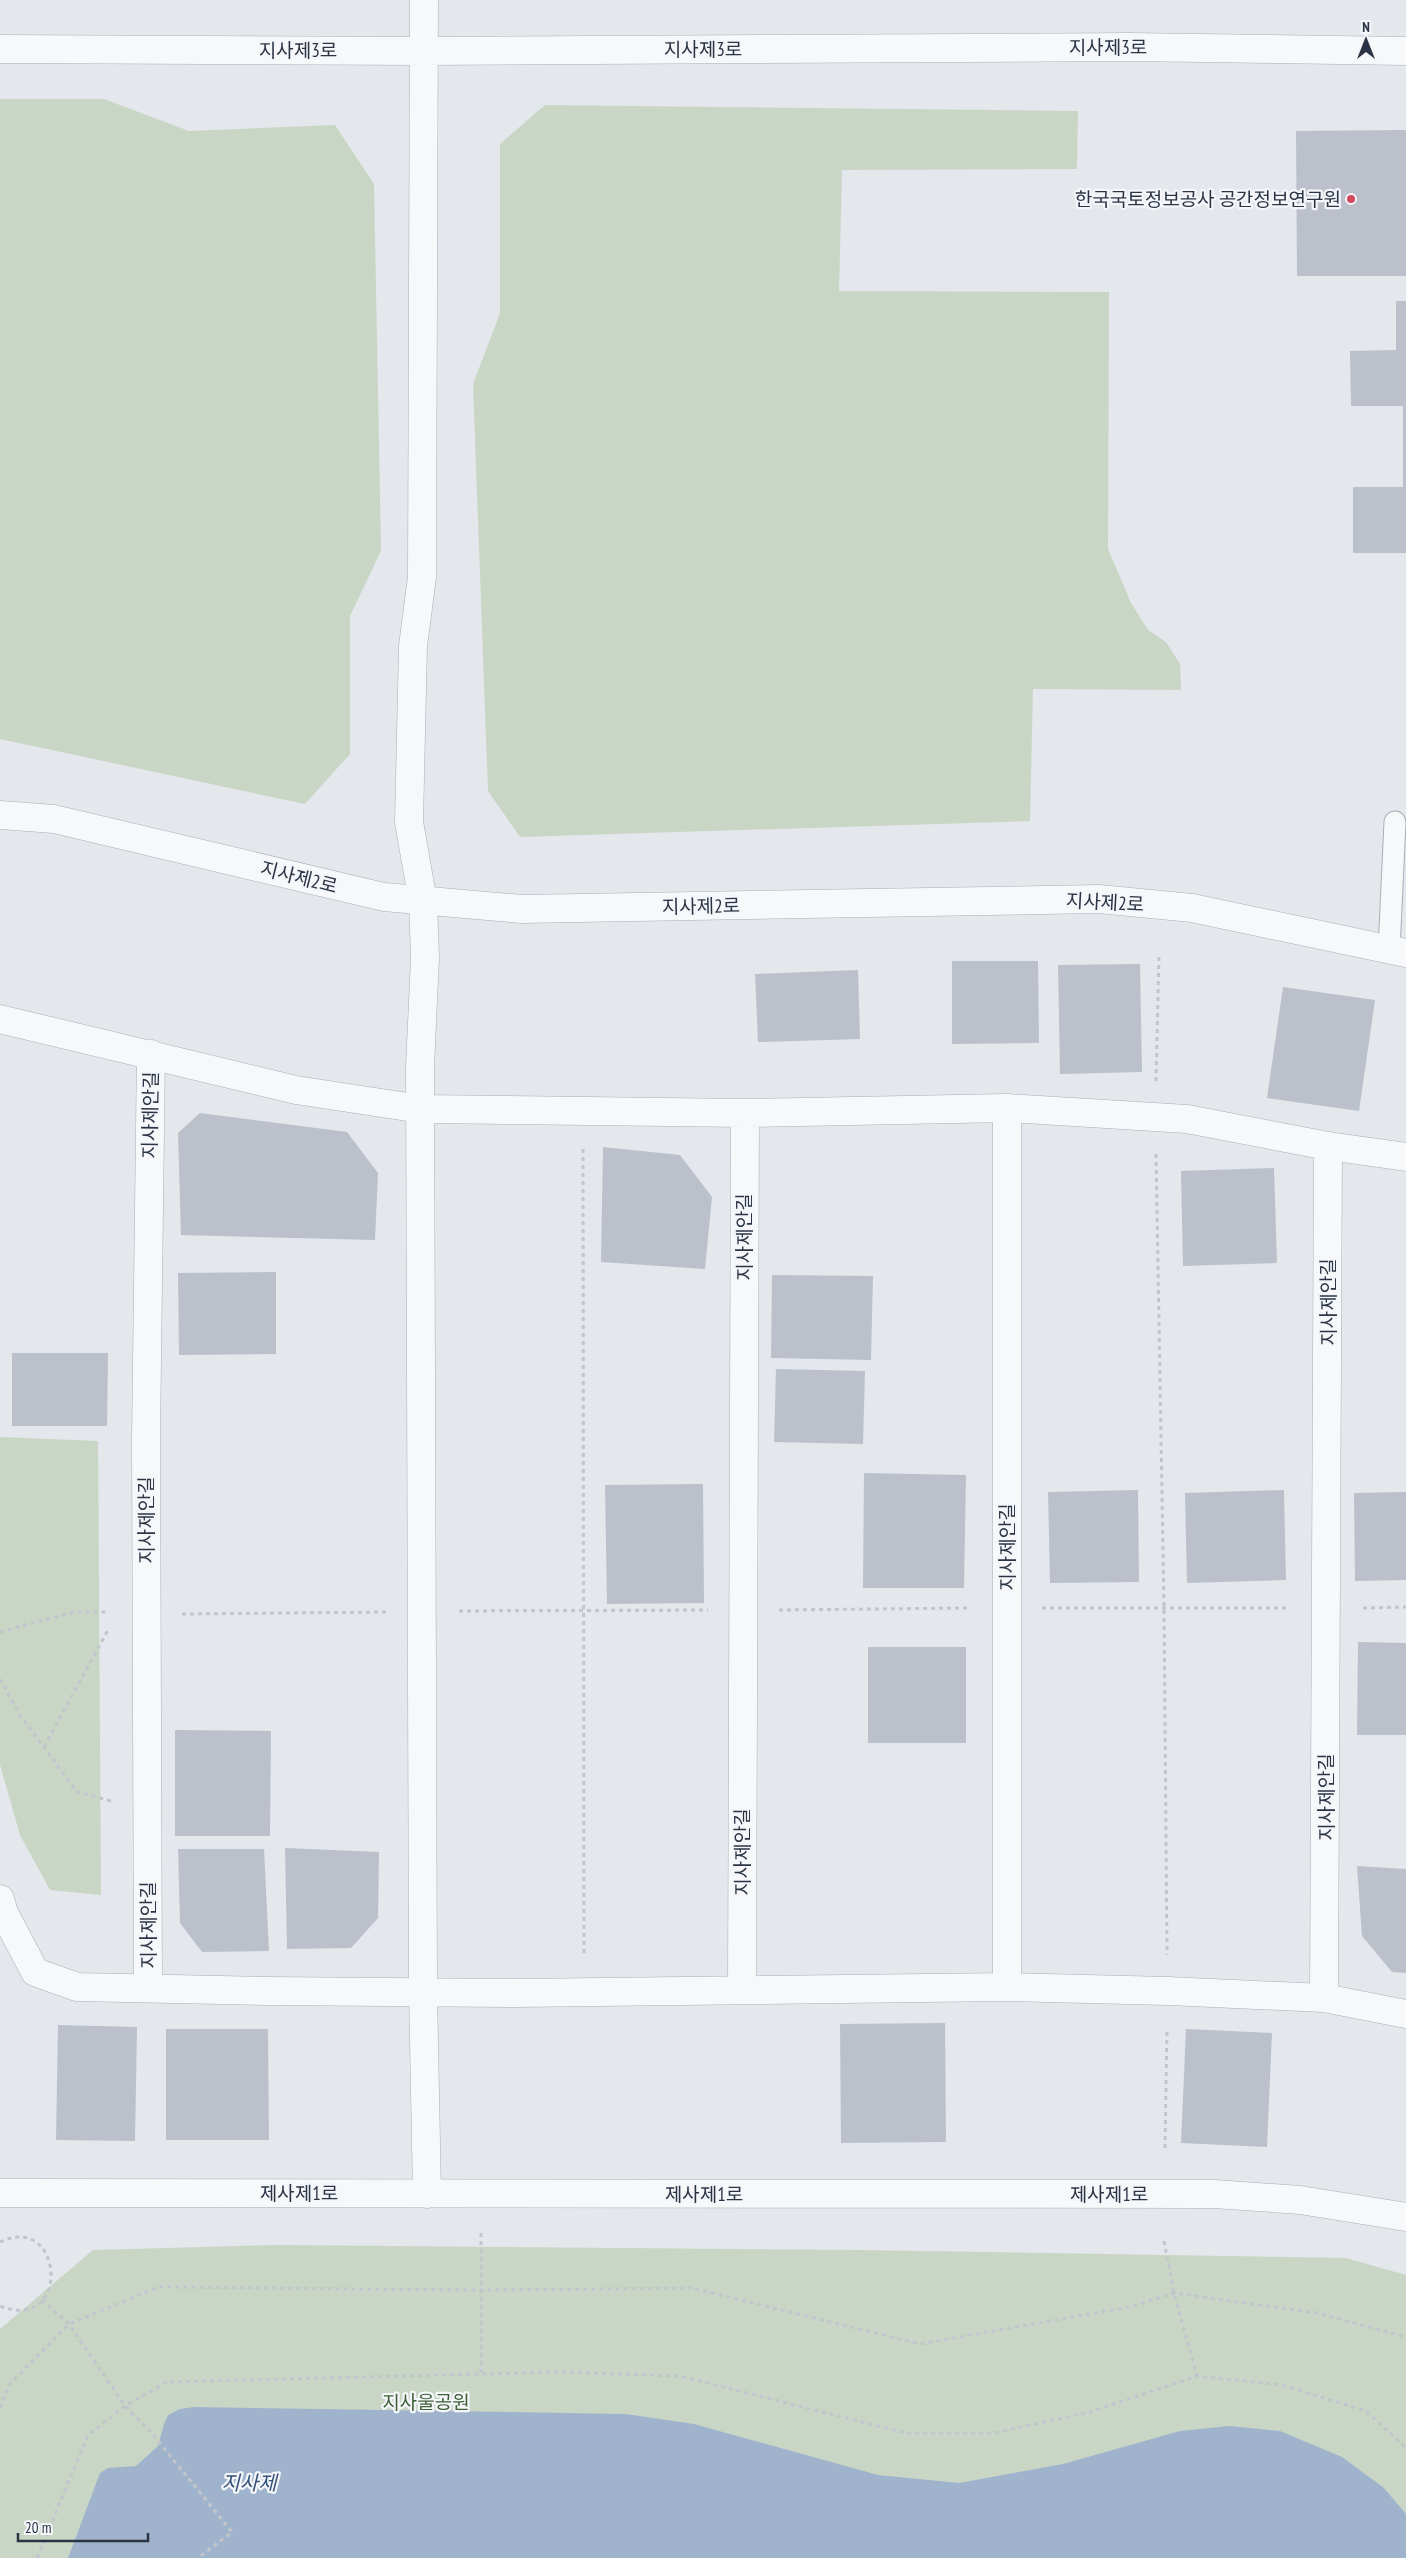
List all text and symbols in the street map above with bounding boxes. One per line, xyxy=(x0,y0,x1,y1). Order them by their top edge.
north arrow xyxy=(1341,15,1391,65)
text: N xyxy=(1362,18,1370,36)
street label: 지사제3로 xyxy=(1069,35,1147,59)
street label: 지사제3로 xyxy=(664,37,742,61)
street label: 지사제3로 xyxy=(259,38,337,62)
place label: 한국국토정보공사 공간정보연구원 xyxy=(1075,187,1341,211)
marker: 한국국토정보공사 공간정보연구원 xyxy=(1345,193,1357,205)
street label: 지사제2로 xyxy=(258,856,340,898)
street label: 지사제2로 xyxy=(1065,888,1145,916)
street label: 지사제2로 xyxy=(662,893,740,919)
street label: 지사제안길 xyxy=(137,1071,163,1159)
street label: 지사제안길 xyxy=(732,1193,756,1281)
street label: 지사제안길 xyxy=(1316,1258,1340,1346)
street label: 지사제안길 xyxy=(134,1476,158,1564)
street label: 지사제안길 xyxy=(995,1503,1019,1591)
street label: 지사제안길 xyxy=(1314,1753,1338,1841)
street label: 지사제안길 xyxy=(730,1808,754,1896)
street label: 지사제안길 xyxy=(136,1881,160,1969)
street label: 제사제1로 xyxy=(260,2181,338,2205)
street label: 제사제1로 xyxy=(665,2182,743,2206)
street label: 제사제1로 xyxy=(1070,2182,1148,2206)
park label: 지사울공원 xyxy=(382,2390,470,2414)
water label: 지사제 xyxy=(221,2470,279,2496)
scale bar xyxy=(18,2510,148,2542)
text: 20 m xyxy=(25,2518,51,2537)

